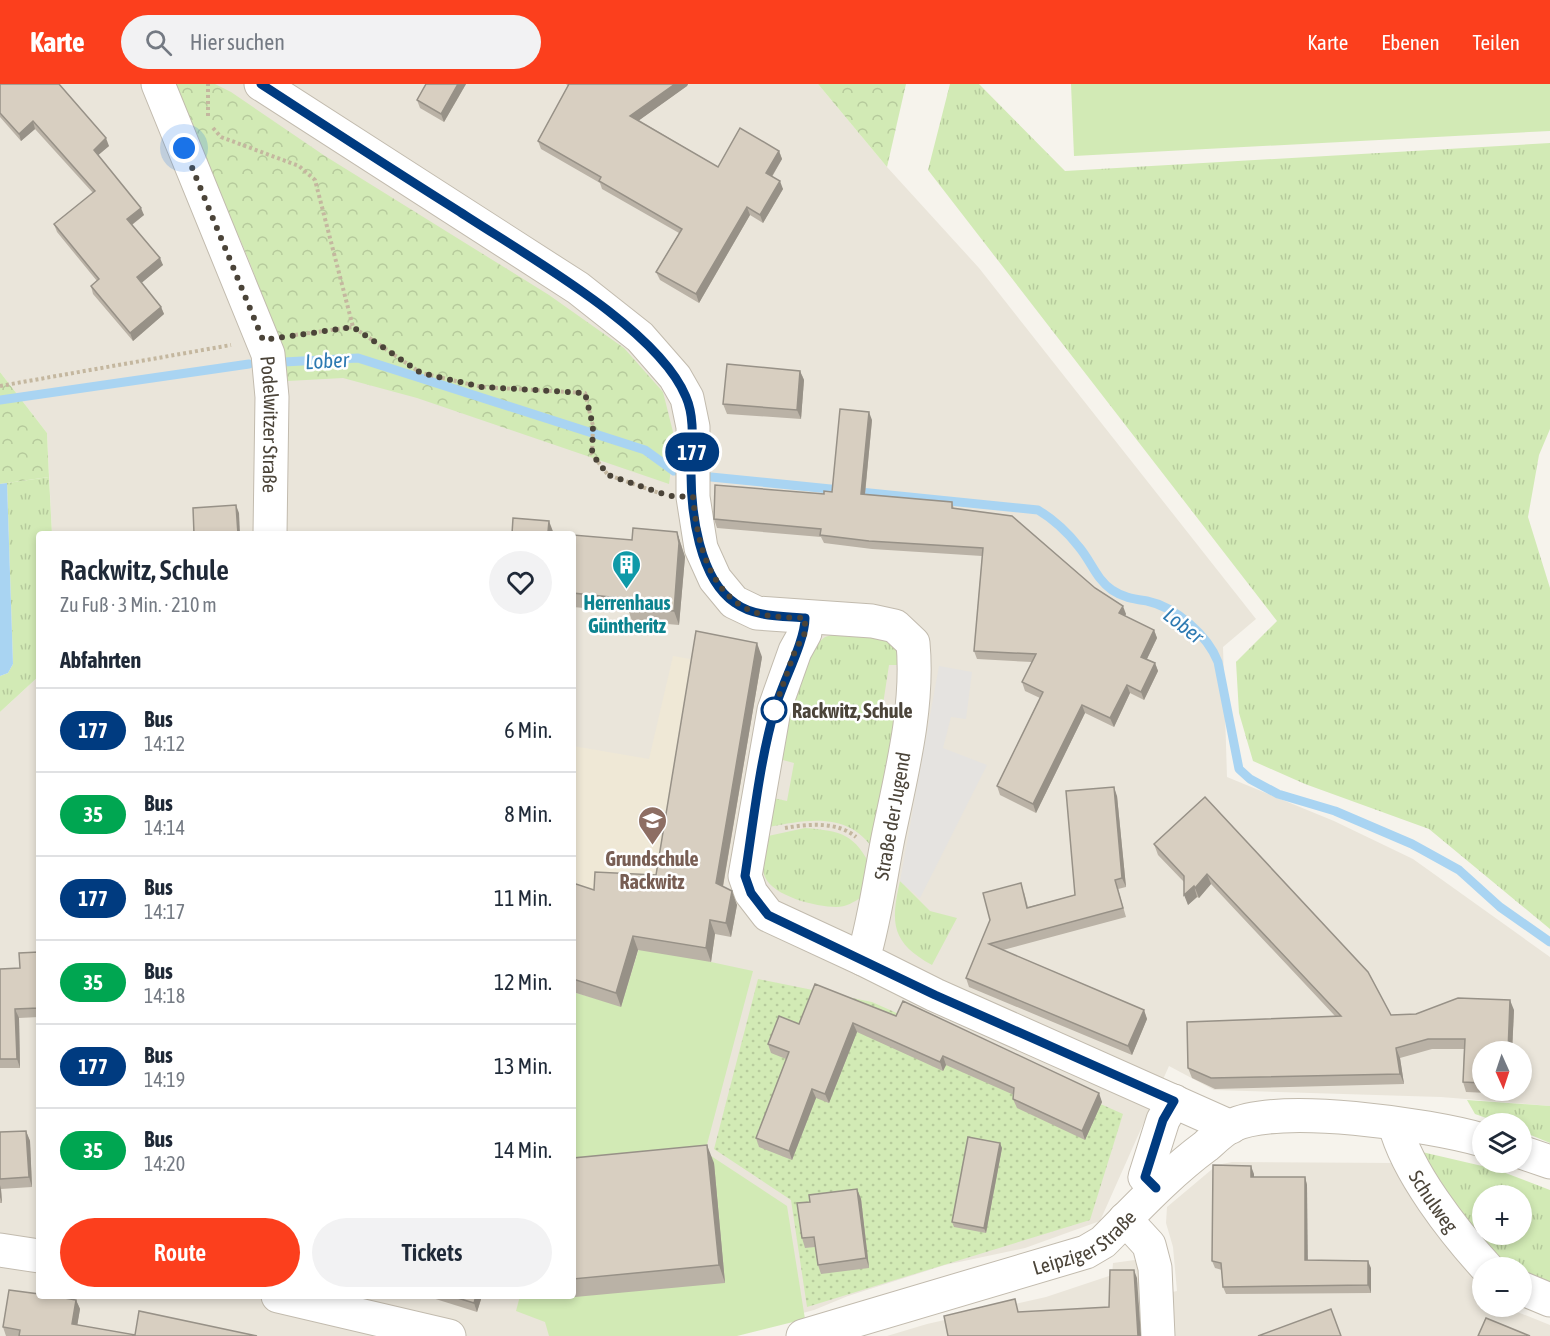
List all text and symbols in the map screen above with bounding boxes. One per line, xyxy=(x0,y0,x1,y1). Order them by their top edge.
search box xyxy=(121,15,541,69)
text: Karte xyxy=(30,26,85,58)
icon: search xyxy=(142,26,175,59)
text: Hier suchen xyxy=(190,29,285,55)
text: Karte xyxy=(1307,30,1348,54)
text: Ebenen xyxy=(1381,30,1440,54)
text: Teilen xyxy=(1473,30,1520,54)
your location xyxy=(169,133,199,163)
water label: Lober xyxy=(305,347,350,373)
street label: Podelwitzer Straße xyxy=(257,355,284,493)
line badge: 177 xyxy=(658,432,726,472)
text: 177 xyxy=(677,440,707,464)
building icon: Herrenhaus Güntheritz xyxy=(611,548,643,590)
button: heart xyxy=(489,551,552,614)
text: Rackwitz, Schule xyxy=(60,554,229,586)
place label: Herrenhaus Güntheritz xyxy=(584,591,671,637)
text: Zu Fuß · 3 Min. · 210 m xyxy=(60,593,217,616)
water label: Lober xyxy=(1159,602,1209,648)
text: Abfahrten xyxy=(60,647,141,673)
marker: Rackwitz, Schule xyxy=(761,697,787,723)
place label: Rackwitz, Schule xyxy=(792,699,913,722)
text: Bus xyxy=(144,706,173,732)
text: 6 Min. xyxy=(504,717,552,743)
text: 177 xyxy=(78,718,108,742)
text: 14:12 xyxy=(144,732,185,755)
street label: Straße der Jugend xyxy=(869,750,915,882)
text: Bus xyxy=(144,790,173,816)
text: 8 Min. xyxy=(504,801,552,827)
text: 35 xyxy=(83,802,103,826)
school or university icon: Grundschule Rackwitz xyxy=(636,804,668,846)
text: 14:14 xyxy=(144,816,185,839)
place label: Grundschule Rackwitz xyxy=(605,847,699,893)
text: Bus xyxy=(144,874,173,900)
text: 11 Min. xyxy=(494,885,552,911)
text: 177 xyxy=(78,886,108,910)
text: 14:17 xyxy=(144,900,185,923)
text: Bus xyxy=(144,958,173,984)
text: 12 Min. xyxy=(494,969,552,995)
text: 35 xyxy=(83,970,103,994)
text: 14:18 xyxy=(144,984,185,1007)
north arrow xyxy=(1472,1041,1532,1101)
map controls xyxy=(1472,1041,1532,1317)
text: Bus xyxy=(144,1042,173,1068)
text: 13 Min. xyxy=(494,1053,552,1079)
text: 177 xyxy=(78,1054,108,1078)
text: 14:19 xyxy=(144,1068,185,1091)
button: layers xyxy=(1472,1113,1532,1173)
text: Bus xyxy=(144,1126,173,1152)
text: 14 Min. xyxy=(494,1137,552,1163)
text: 35 xyxy=(83,1138,103,1162)
text: 14:20 xyxy=(144,1152,185,1175)
street label: Schulweg xyxy=(1405,1166,1464,1237)
button: + xyxy=(1472,1185,1532,1245)
street label: Leipziger Straße xyxy=(1030,1205,1140,1279)
button: Route xyxy=(60,1218,300,1287)
button: Tickets xyxy=(312,1218,552,1287)
button: − xyxy=(1472,1257,1532,1317)

